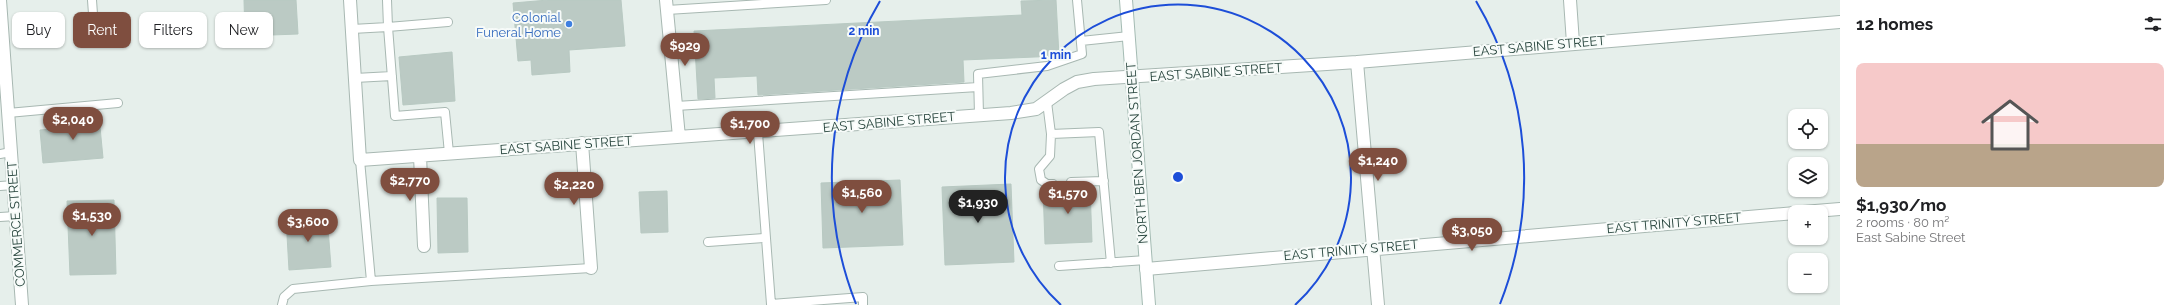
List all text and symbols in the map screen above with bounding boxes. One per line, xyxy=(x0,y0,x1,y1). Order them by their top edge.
place label: Colonial Funeral Home xyxy=(476,10,561,40)
chip: Buy xyxy=(12,12,65,48)
chip: Rent xyxy=(73,12,131,48)
chip: Filters xyxy=(139,12,207,48)
chip: New xyxy=(215,12,273,48)
icon: filters xyxy=(2142,13,2164,35)
text: 12 homes xyxy=(1856,14,1933,34)
marker: Colonial Funeral Home xyxy=(564,19,574,29)
text: 2 min xyxy=(848,24,880,38)
pin: $929 xyxy=(661,33,709,67)
street label: EAST SABINE STREET xyxy=(1472,33,1606,59)
text: $929 xyxy=(670,38,700,53)
text: 1 min xyxy=(1041,48,1071,62)
street label: EAST SABINE STREET xyxy=(1149,60,1283,84)
street label: NORTH BEN JORDAN STREET xyxy=(1123,61,1151,244)
icon: home xyxy=(1974,89,2046,161)
pin: $2,040 xyxy=(40,107,106,141)
street label: EAST SABINE STREET xyxy=(822,109,956,135)
map controls xyxy=(1788,109,1828,293)
button: locate xyxy=(1788,109,1828,149)
pin: $1,700 xyxy=(717,111,783,145)
text: $2,040 xyxy=(52,112,94,127)
text: $1,700 xyxy=(730,116,770,131)
street label: EAST SABINE STREET xyxy=(499,133,633,157)
pin: $1,240 xyxy=(1345,148,1411,182)
text: $1,240 xyxy=(1358,153,1398,168)
button: layers xyxy=(1788,157,1828,197)
street label: COMMERCE STREET xyxy=(4,161,28,287)
pin: $2,770 xyxy=(377,168,443,202)
centre of rings xyxy=(1171,170,1185,184)
pin: $2,220 xyxy=(541,172,607,206)
text: $2,770 xyxy=(390,173,430,188)
text: $2,220 xyxy=(553,177,595,192)
pin: $1,560 xyxy=(829,180,895,214)
pin: $1,570 xyxy=(1035,181,1101,215)
text: $1,560 xyxy=(842,185,882,200)
text: $1,570 xyxy=(1048,186,1088,201)
pin: $1,930 xyxy=(945,190,1011,224)
text: $1,930 xyxy=(958,195,998,210)
text: $1,930/mo xyxy=(1856,195,1946,215)
pin: $1,530 xyxy=(59,203,125,237)
button: + xyxy=(1788,205,1828,245)
text: $1,530 xyxy=(72,208,112,223)
pin: $3,600 xyxy=(275,209,341,243)
street label: EAST TRINITY STREET xyxy=(1606,210,1742,236)
text: $3,600 xyxy=(287,214,329,229)
text: 2 rooms · 80 m² xyxy=(1856,215,1949,230)
pin: $3,050 xyxy=(1439,218,1505,252)
text: $3,050 xyxy=(1451,223,1493,238)
text: East Sabine Street xyxy=(1856,230,1965,245)
street label: EAST TRINITY STREET xyxy=(1283,237,1419,263)
button: − xyxy=(1788,253,1828,293)

